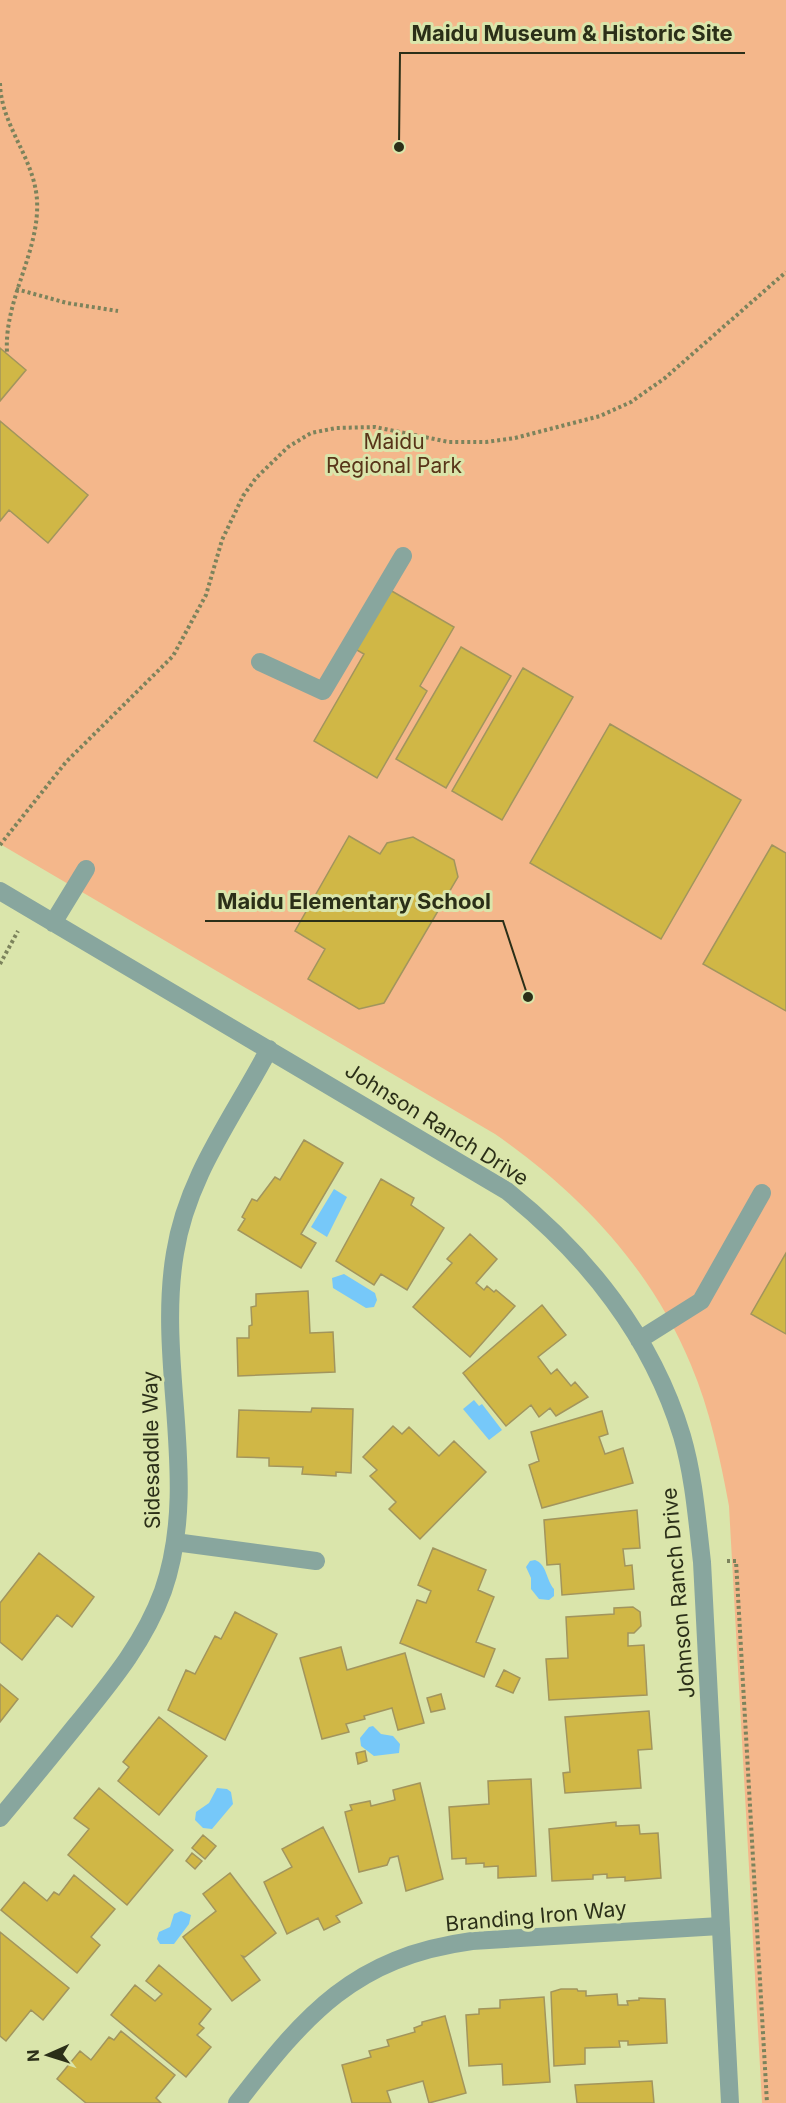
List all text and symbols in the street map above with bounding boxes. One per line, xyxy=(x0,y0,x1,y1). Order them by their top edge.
callout: Maidu Museum & Historic Site xyxy=(400,13,745,53)
text: Maidu Museum & Historic Site xyxy=(411,20,733,46)
park label: Maidu Regional Park xyxy=(326,429,463,478)
callout: Maidu Elementary School xyxy=(205,881,503,921)
text: Maidu Elementary School xyxy=(217,888,491,914)
street label: Johnson Ranch Drive xyxy=(341,1057,533,1191)
street label: Sidesaddle Way xyxy=(137,1370,165,1529)
street label: Johnson Ranch Drive xyxy=(656,1487,700,1699)
street label: Branding Iron Way xyxy=(444,1896,628,1936)
north arrow xyxy=(18,2025,78,2085)
text: N xyxy=(23,2049,43,2062)

